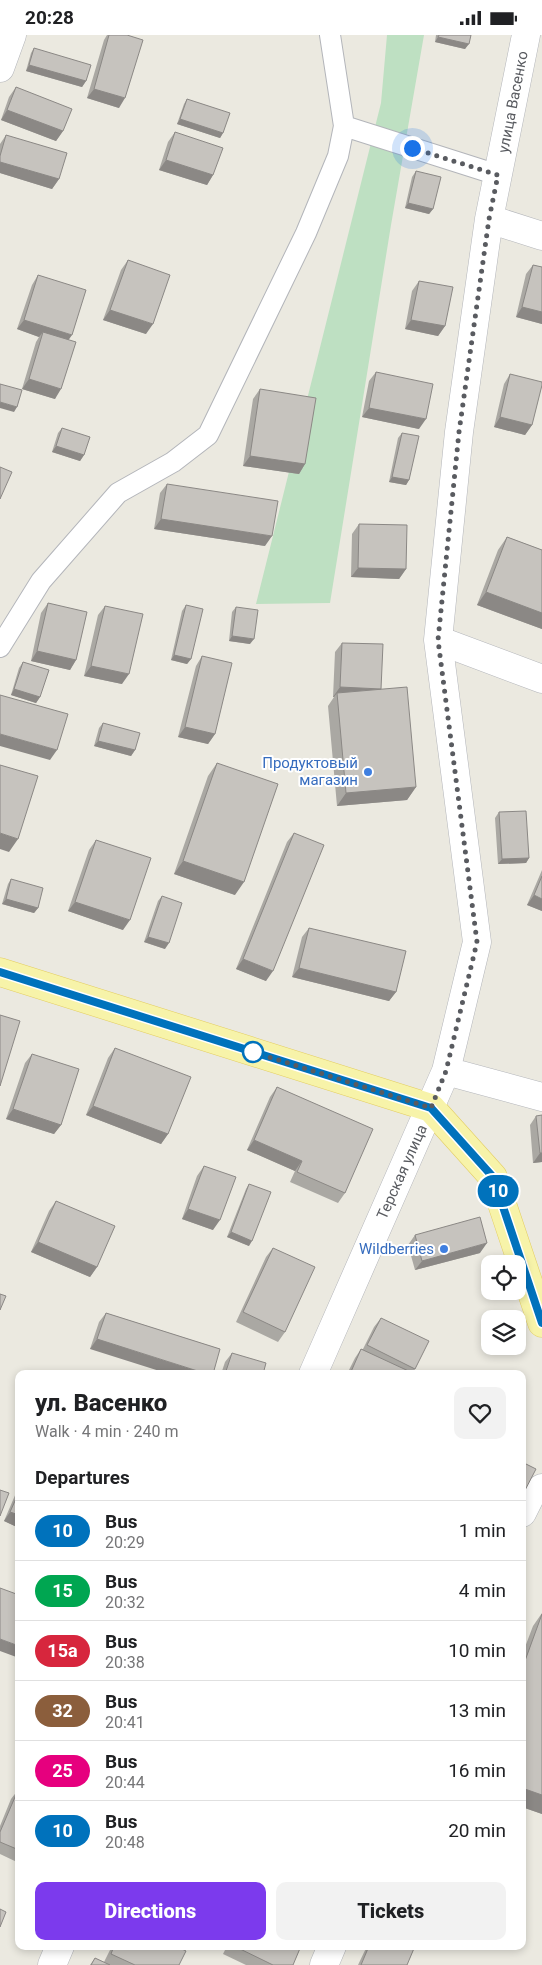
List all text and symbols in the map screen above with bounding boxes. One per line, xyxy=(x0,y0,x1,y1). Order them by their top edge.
text: 20:28 xyxy=(25,6,74,29)
street label: улица Васенко xyxy=(494,50,532,154)
your location xyxy=(400,136,425,161)
place label: Продуктовый магазин xyxy=(262,754,358,789)
marker: Продуктовый магазин xyxy=(362,766,374,778)
unlabelled marker xyxy=(242,1041,264,1063)
street label: Терская улица xyxy=(373,1122,431,1222)
line badge: 10 xyxy=(476,1175,520,1207)
text: 10 xyxy=(488,1180,508,1201)
place label: Wildberries xyxy=(359,1240,434,1258)
marker: Wildberries xyxy=(438,1243,450,1255)
map controls xyxy=(481,1255,526,1355)
button: locate xyxy=(481,1255,526,1300)
button: layers xyxy=(481,1310,526,1355)
button: heart xyxy=(454,1387,506,1439)
text: ул. Васенко xyxy=(35,1389,167,1417)
text: Walk · 4 min · 240 m xyxy=(35,1422,179,1441)
text: Departures xyxy=(35,1466,130,1489)
text: Bus xyxy=(105,1510,138,1533)
text: 1 min xyxy=(459,1519,506,1542)
text: 10 xyxy=(52,1520,73,1541)
text: 20:29 xyxy=(105,1533,145,1552)
text: Bus xyxy=(105,1570,138,1593)
text: 4 min xyxy=(459,1579,506,1602)
text: 15 xyxy=(52,1580,73,1601)
text: 20:32 xyxy=(105,1593,145,1612)
text: Bus xyxy=(105,1630,138,1653)
text: 10 min xyxy=(448,1639,506,1662)
text: 15а xyxy=(47,1640,78,1661)
text: 20:38 xyxy=(105,1653,145,1672)
text: Bus xyxy=(105,1690,138,1713)
text: 13 min xyxy=(448,1699,506,1722)
text: 32 xyxy=(52,1700,73,1721)
text: 20:41 xyxy=(105,1713,145,1732)
text: Bus xyxy=(105,1750,138,1773)
text: 16 min xyxy=(448,1759,506,1782)
text: 25 xyxy=(52,1760,73,1781)
text: 20:44 xyxy=(105,1773,145,1792)
text: Bus xyxy=(105,1810,138,1833)
text: 20 min xyxy=(448,1819,506,1842)
text: 10 xyxy=(52,1820,73,1841)
text: 20:48 xyxy=(105,1833,145,1852)
button: Directions xyxy=(35,1882,266,1940)
button: Tickets xyxy=(276,1882,506,1940)

